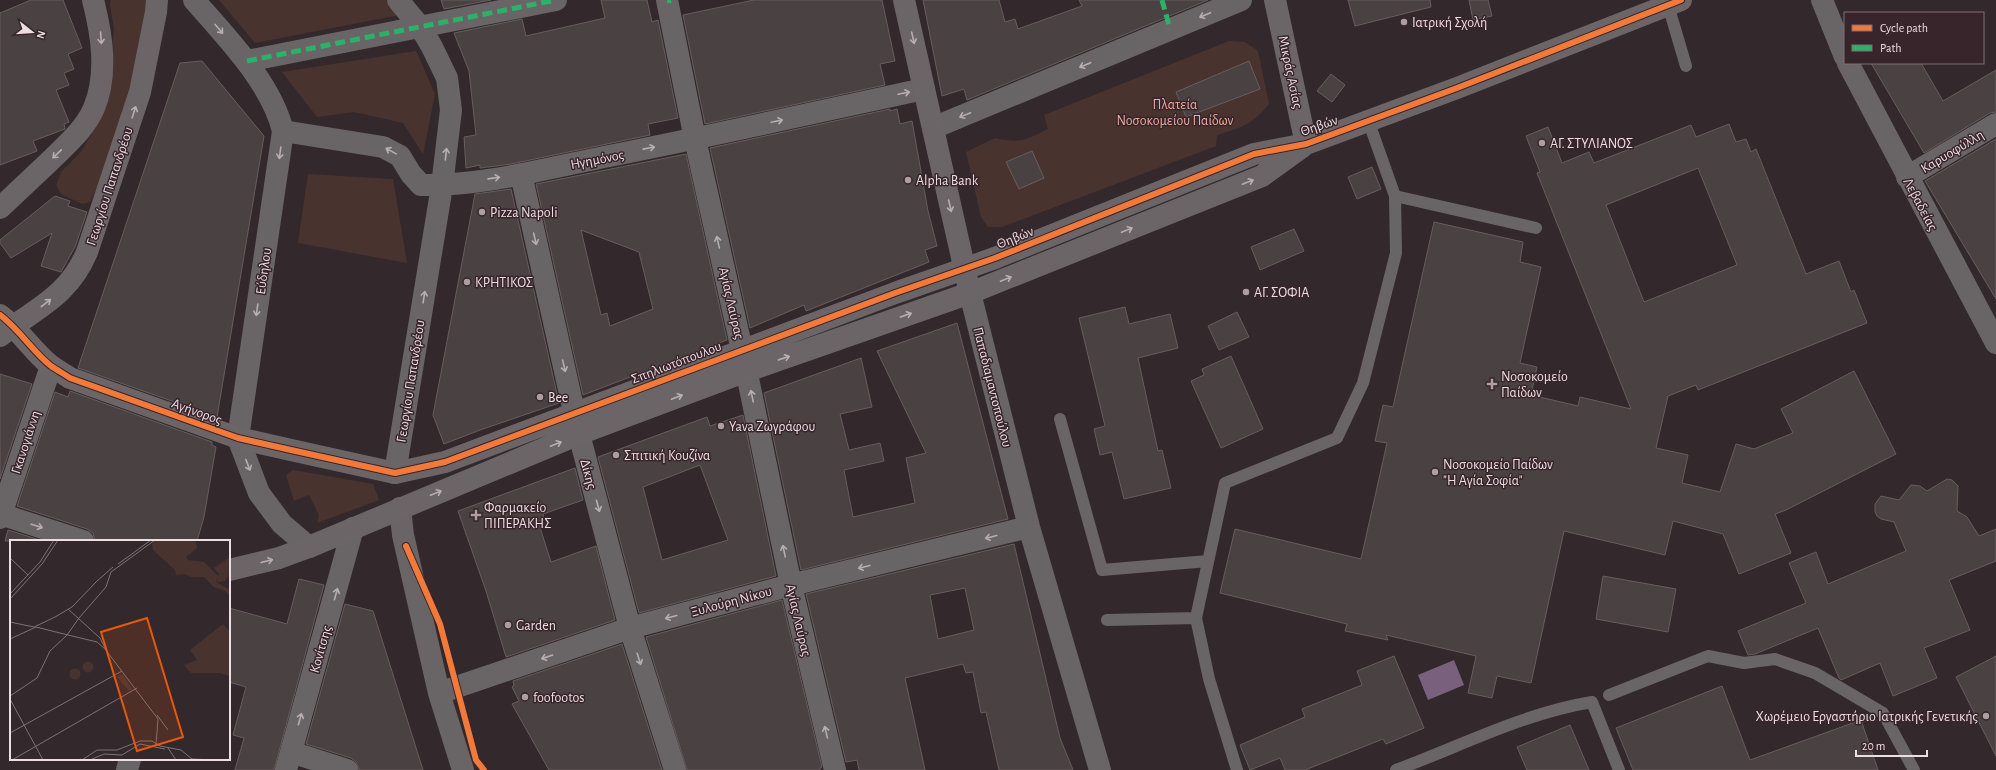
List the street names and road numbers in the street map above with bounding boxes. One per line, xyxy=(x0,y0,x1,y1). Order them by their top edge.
street label: Μικράς Ασίας xyxy=(1275,35,1305,110)
street label: Θηβών xyxy=(1299,113,1340,139)
street label: Γεωργίου Παπανδρέου xyxy=(84,125,136,247)
street label: Καρυοφύλλη xyxy=(1919,128,1986,176)
street label: Ηγημόνος xyxy=(569,148,626,172)
street label: Λεβαδείας xyxy=(1900,176,1940,234)
street label: Θηβών xyxy=(995,224,1036,252)
street label: Εύδηλου xyxy=(254,247,274,295)
street label: Αγίας Λαύρας xyxy=(716,266,746,341)
street label: Γεωργίου Παπανδρέου xyxy=(394,319,428,443)
street label: Παπαδιαμαντοπούλου xyxy=(970,326,1014,449)
street label: Σπηλιωτόπουλου xyxy=(629,339,723,387)
street label: Αγήνορος xyxy=(170,396,224,428)
street label: Γκανογιάννη xyxy=(9,409,43,476)
street label: Δίκης xyxy=(577,458,599,491)
street label: Αγίας Λαύρας xyxy=(783,583,813,658)
street label: Ξυλούρη Νίκου xyxy=(689,584,773,620)
street label: Κονίτσης xyxy=(308,624,335,674)

